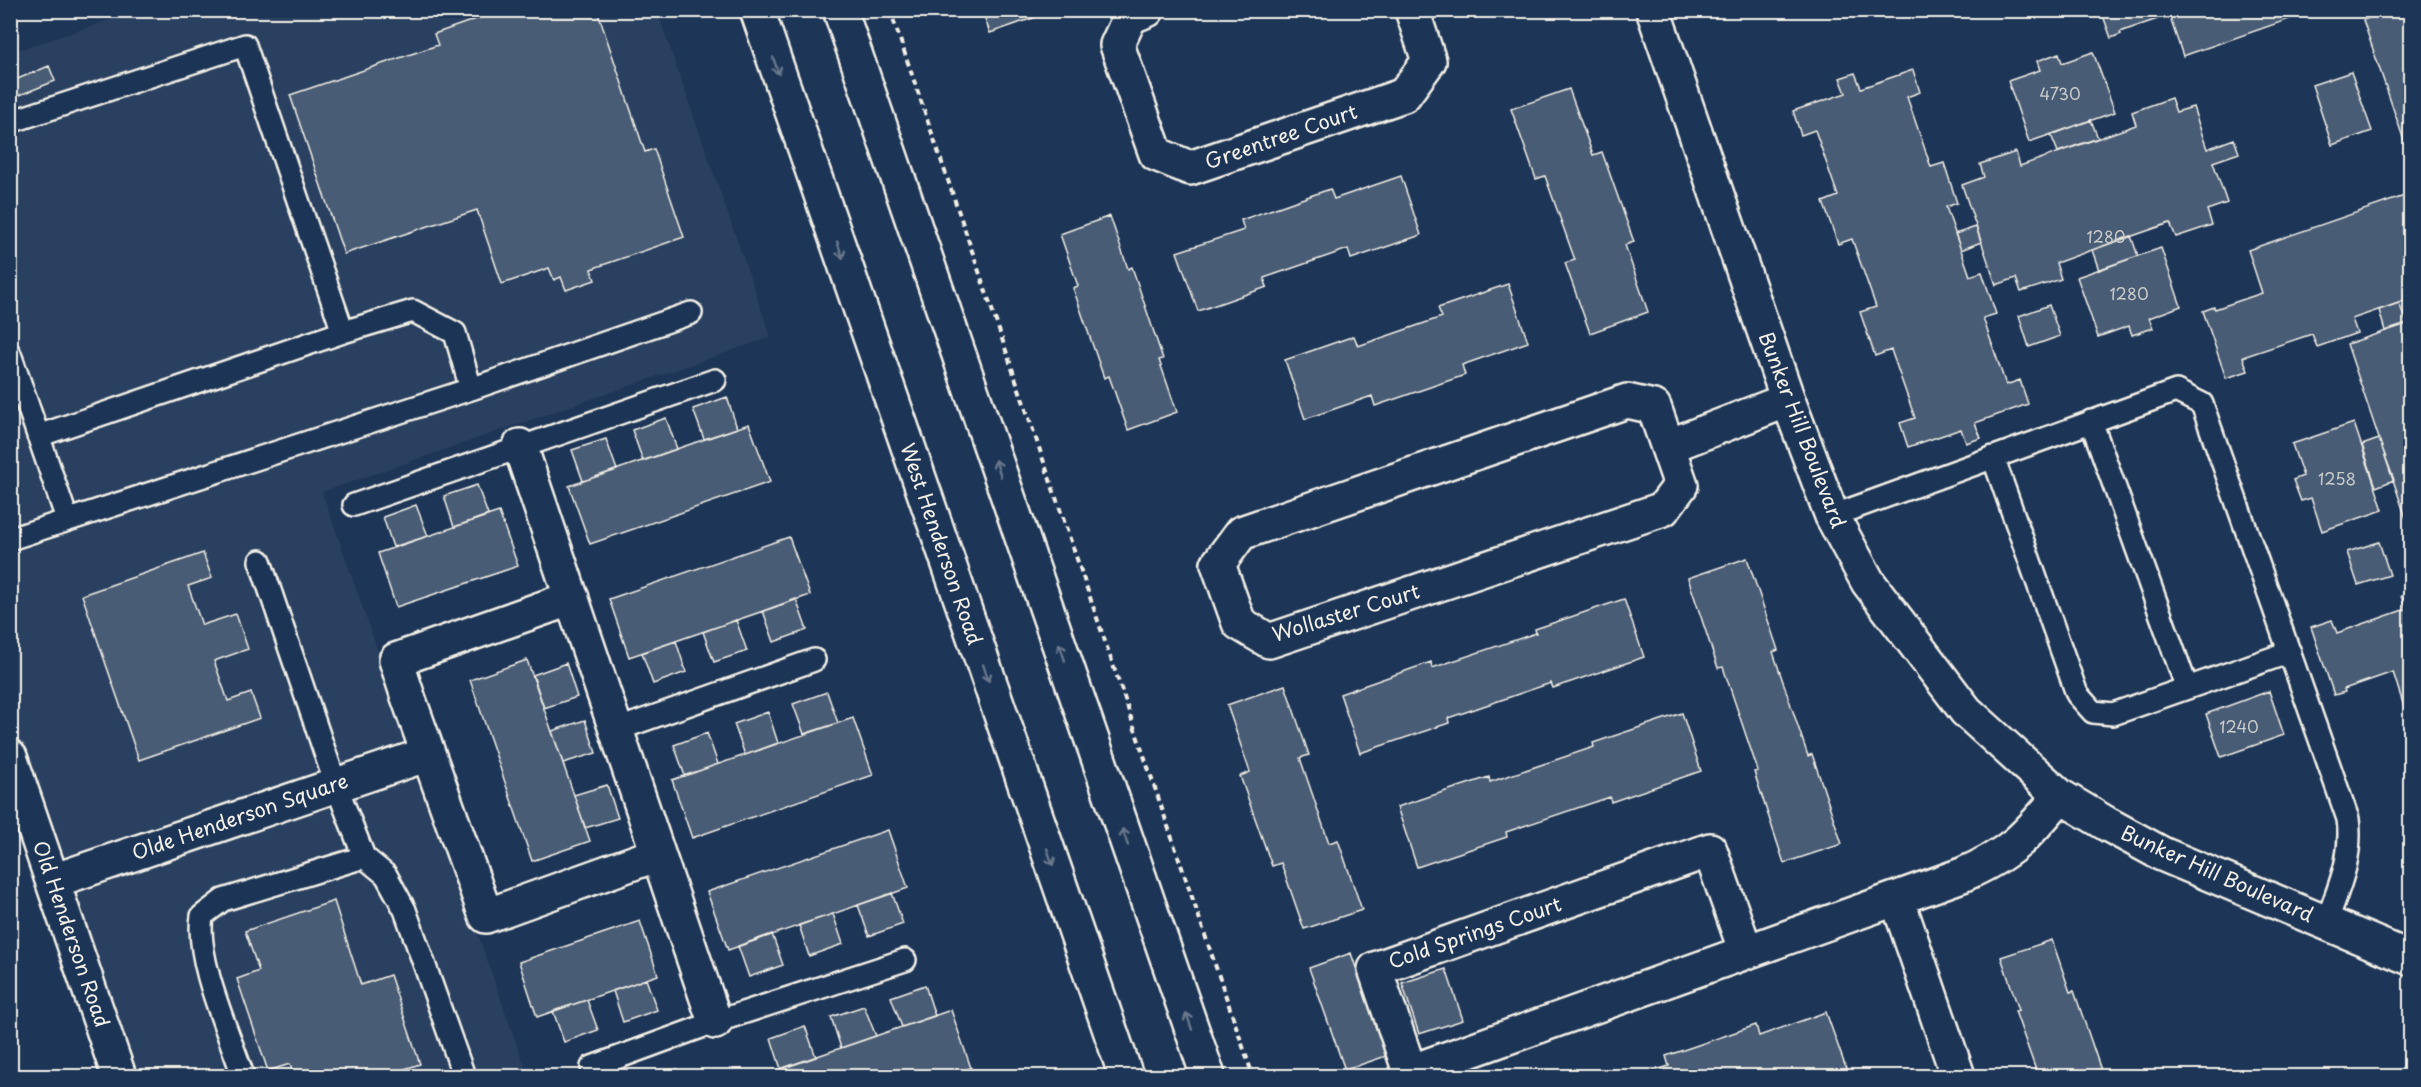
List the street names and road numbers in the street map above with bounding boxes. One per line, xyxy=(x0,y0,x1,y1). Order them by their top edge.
street label: Greentree Court xyxy=(1200,96,1361,176)
street label: Bunker Hill Boulevard xyxy=(1752,327,1854,532)
street label: West Henderson Road xyxy=(893,439,991,649)
street label: Wollaster Court xyxy=(1268,575,1423,649)
street label: Olde Henderson Square xyxy=(128,765,352,867)
street label: Bunker Hill Boulevard xyxy=(2116,817,2319,929)
street label: Old Henderson Road xyxy=(26,836,118,1031)
street label: Cold Springs Court xyxy=(1384,888,1565,976)

